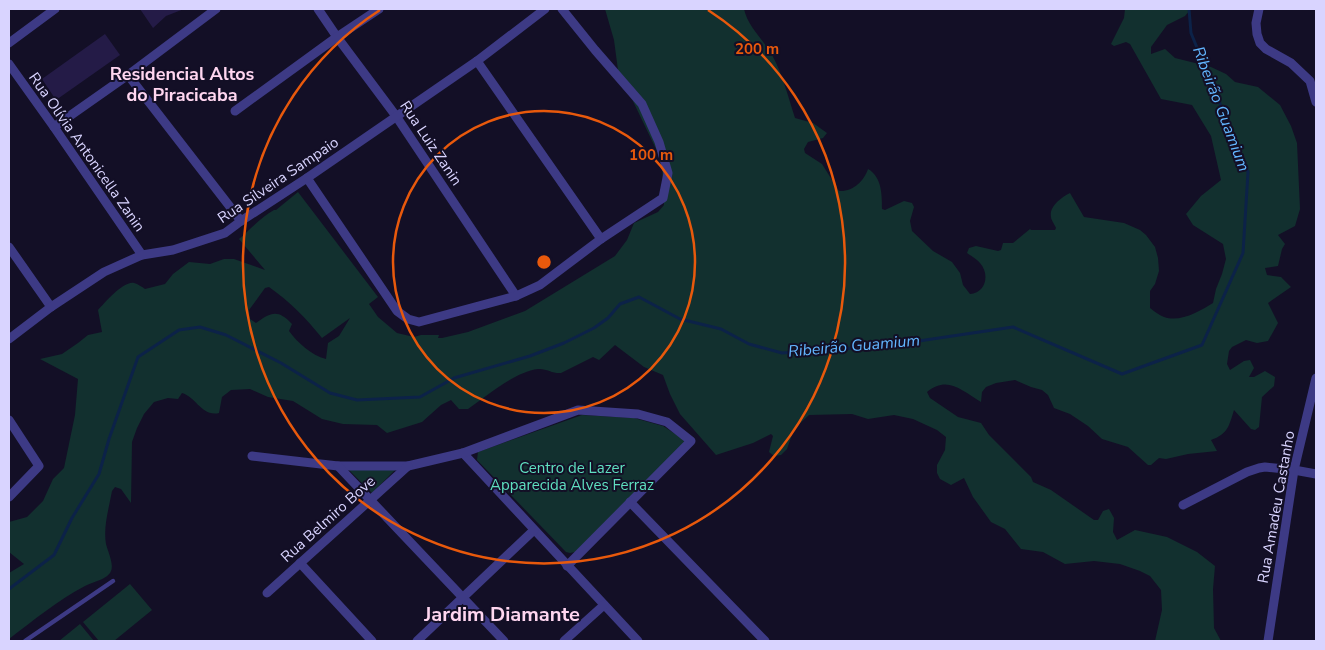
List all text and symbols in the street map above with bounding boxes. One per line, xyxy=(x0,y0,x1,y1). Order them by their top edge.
text: 200 m xyxy=(735,39,779,59)
water label: Ribeirão Guamium xyxy=(1187,43,1255,175)
district label: Residencial Altos do Piracicaba xyxy=(110,62,255,107)
street label: Rua Olívia Antonicella Zanin xyxy=(24,68,150,236)
street label: Rua Luiz Zanin xyxy=(395,97,467,189)
street label: Rua Silveira Sampaio xyxy=(214,132,342,228)
text: 100 m xyxy=(629,145,673,165)
centre of rings xyxy=(535,253,553,271)
water label: Ribeirão Guamium xyxy=(787,329,921,363)
street label: Rua Amadeu Castanho xyxy=(1253,429,1299,585)
park label: Centro de Lazer Apparecida Alves Ferraz xyxy=(490,458,654,495)
street label: Rua Belmiro Bove xyxy=(277,471,380,567)
district label: Jardim Diamante xyxy=(423,601,580,628)

